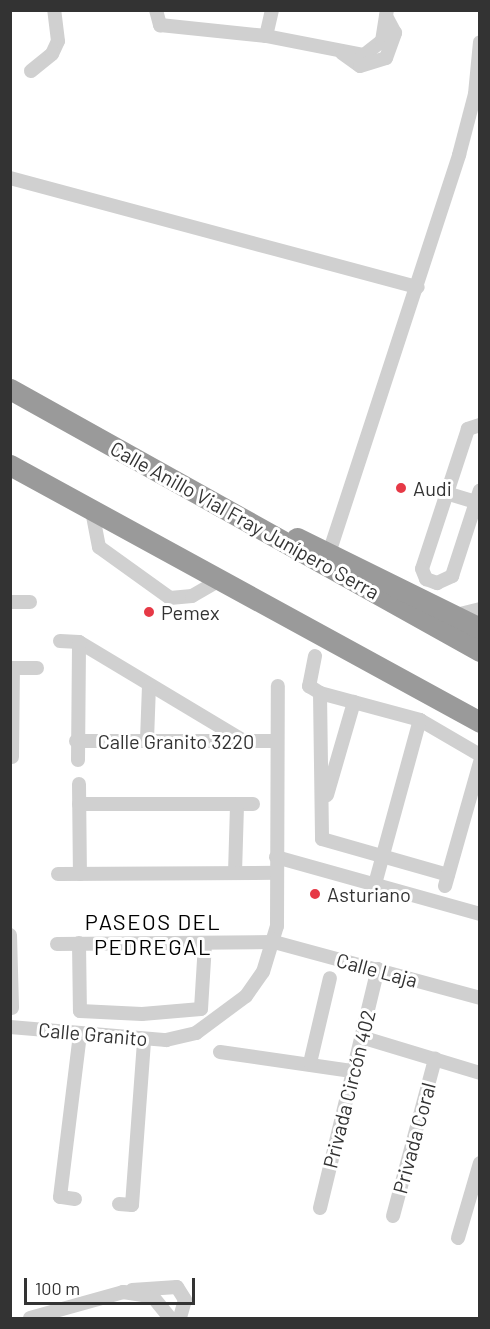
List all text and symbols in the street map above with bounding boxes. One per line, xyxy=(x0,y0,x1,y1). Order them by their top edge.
street label: Calle Anillo Vial Fray Junípero Serra xyxy=(106,436,384,604)
place label: Audi xyxy=(413,476,452,500)
marker: Audi xyxy=(394,481,408,495)
place label: Pemex xyxy=(161,600,219,624)
marker: Pemex xyxy=(142,605,156,619)
street label: Calle Granito 3220 xyxy=(98,729,254,753)
place label: Asturiano xyxy=(327,882,411,906)
marker: Asturiano xyxy=(308,887,322,901)
district label: PASEOS DEL PEDREGAL xyxy=(85,908,221,960)
street label: Calle Laja xyxy=(334,948,420,992)
street label: Privada Circón 402 xyxy=(318,1007,380,1171)
street label: Calle Granito xyxy=(37,1017,149,1051)
street label: Privada Coral xyxy=(388,1080,440,1196)
scale bar xyxy=(27,1266,198,1304)
text: 100 m xyxy=(35,1277,80,1299)

